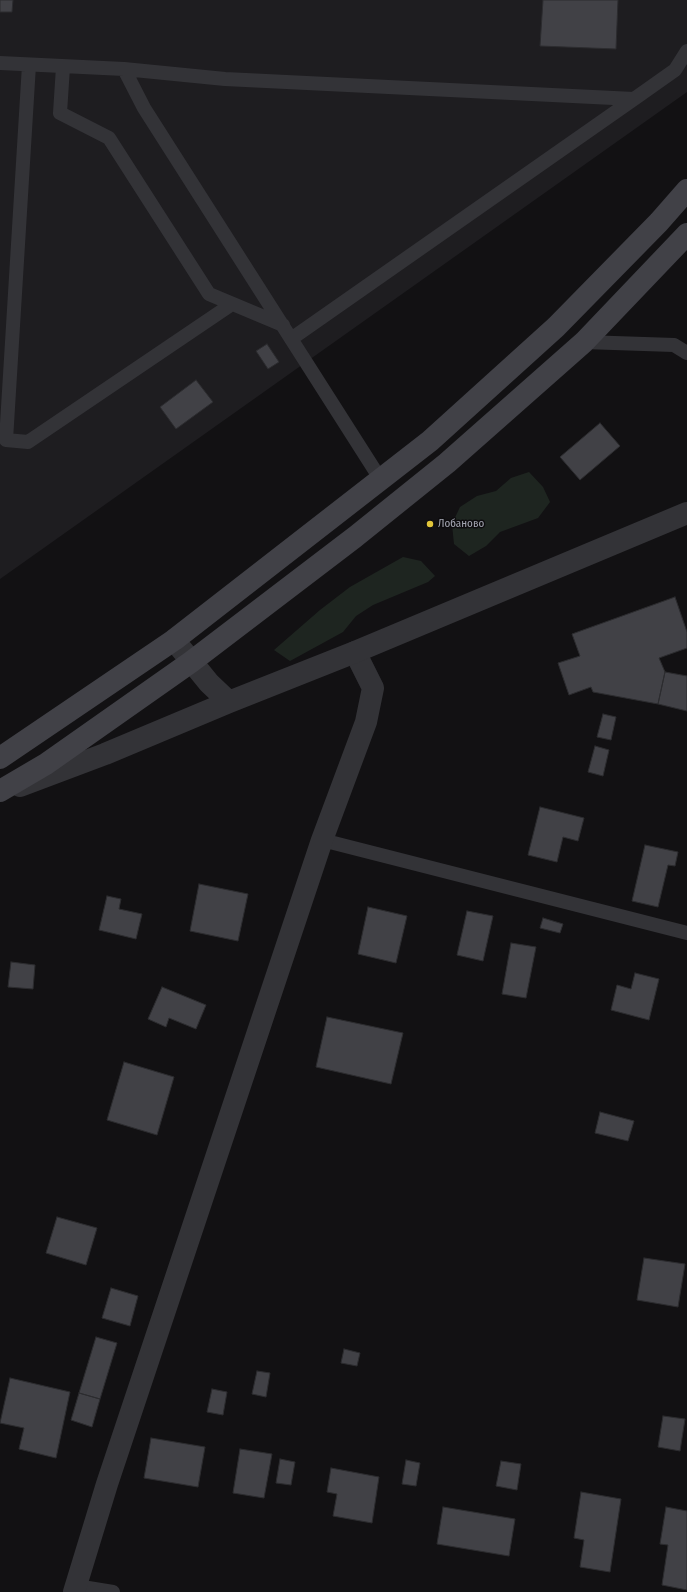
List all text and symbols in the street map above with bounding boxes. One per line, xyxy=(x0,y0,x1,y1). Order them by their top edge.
place label: Лобаново xyxy=(438,517,484,531)
marker: Лобаново xyxy=(425,519,435,529)

